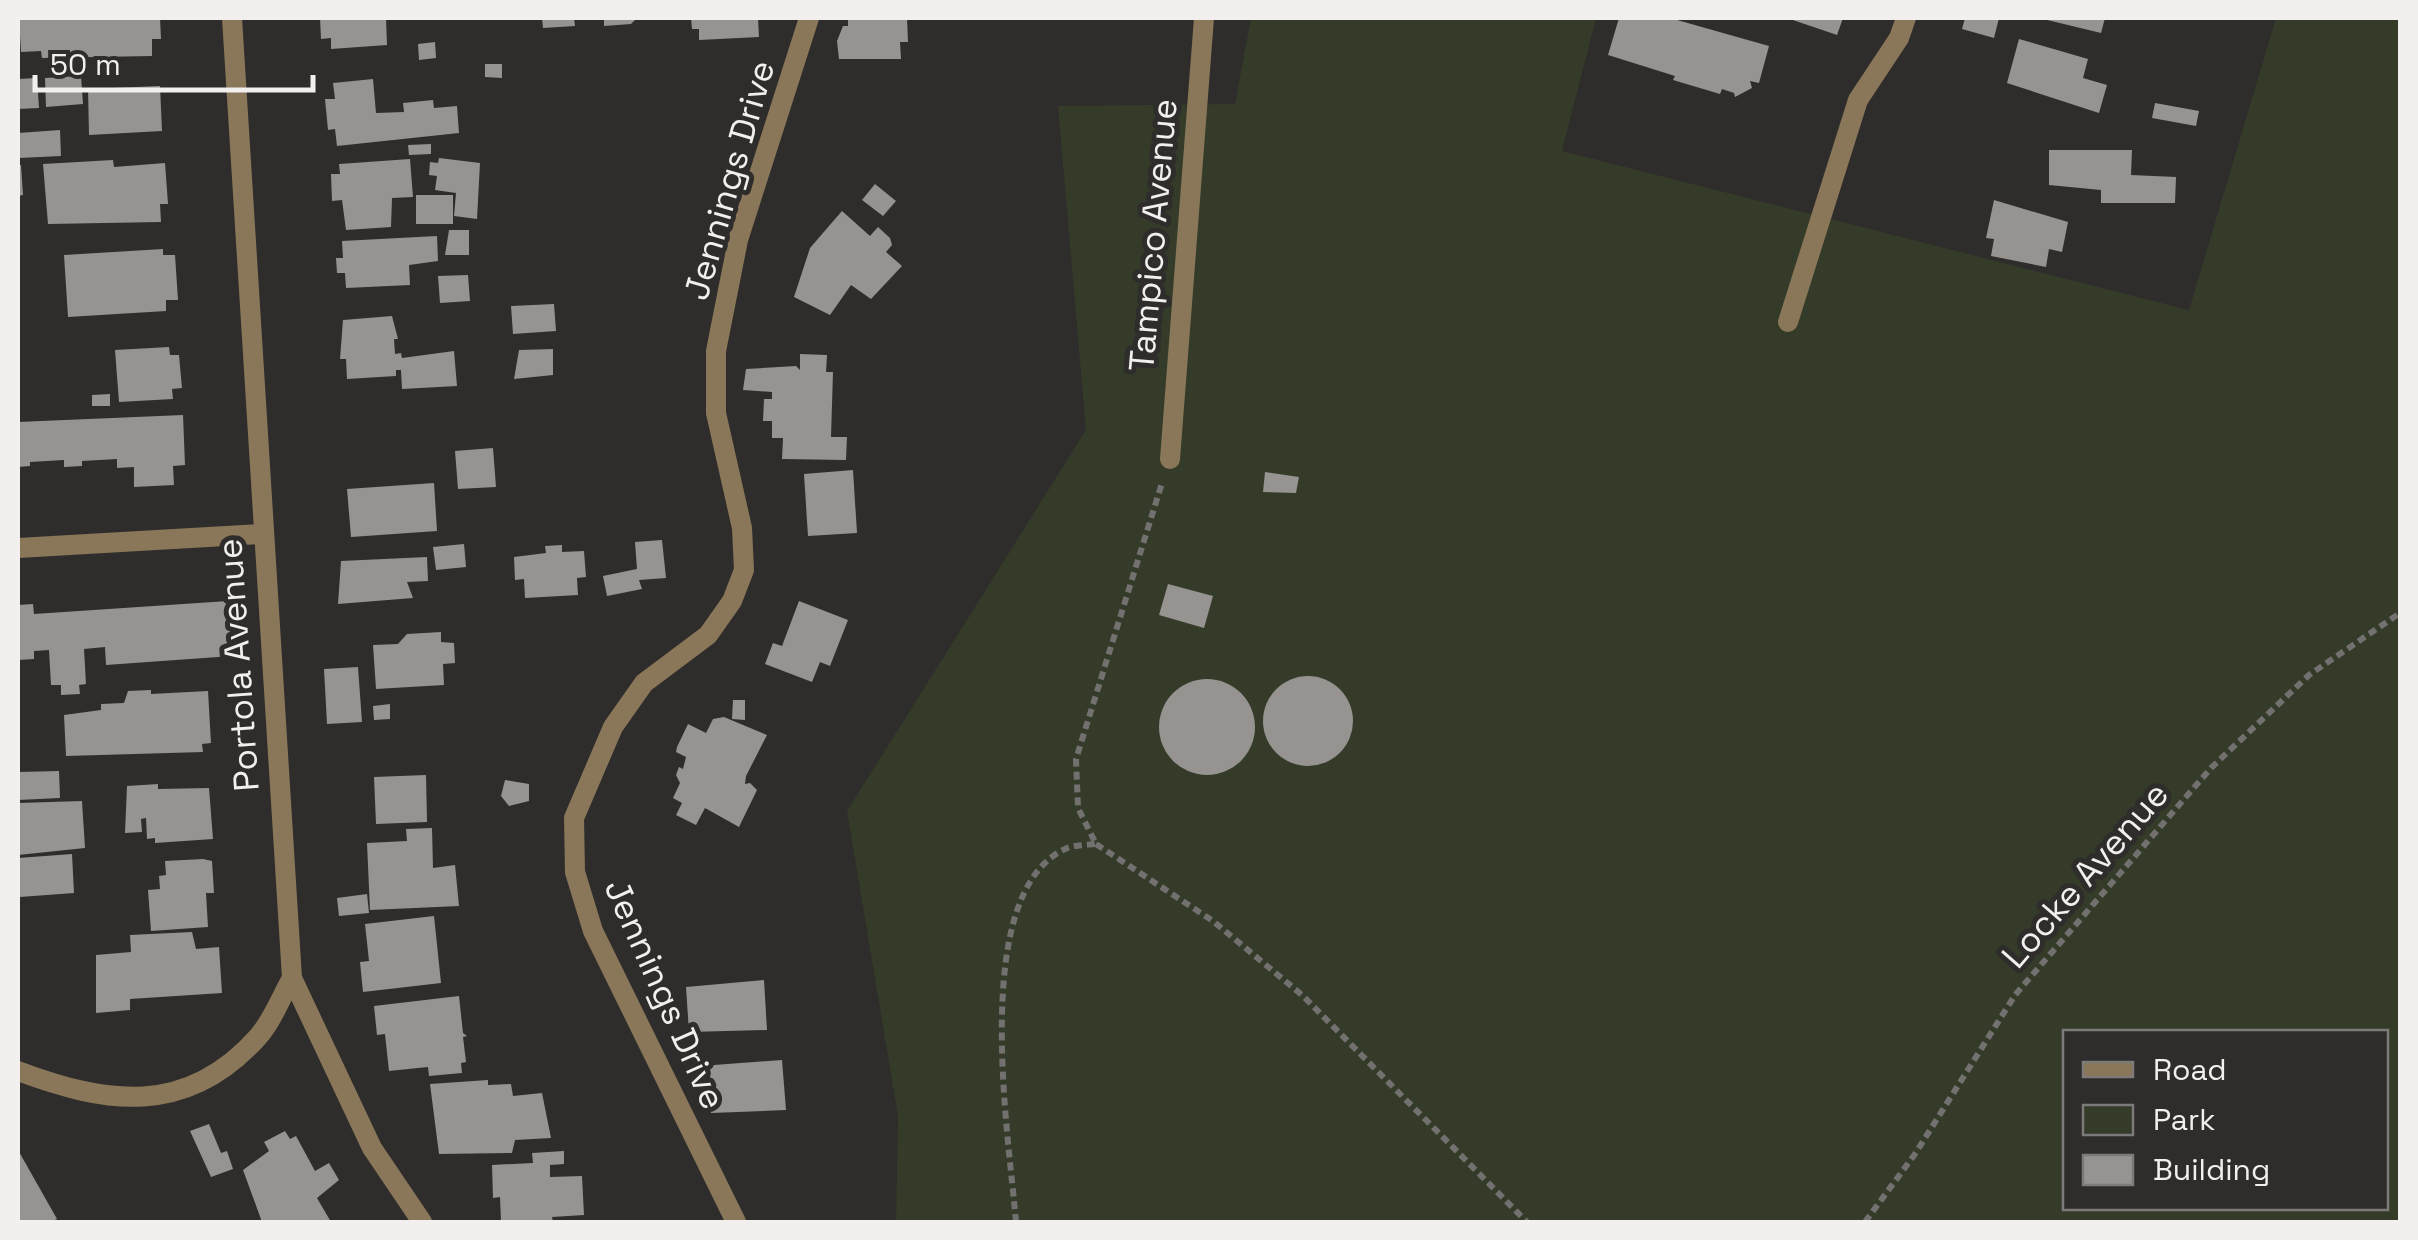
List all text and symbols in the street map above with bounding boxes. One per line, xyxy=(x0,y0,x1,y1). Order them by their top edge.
scale bar xyxy=(35,30,312,92)
text: 50 m xyxy=(50,45,121,84)
street label: Jennings Drive xyxy=(674,55,784,305)
street label: Tampico Avenue xyxy=(1119,97,1187,373)
street label: Portola Avenue xyxy=(207,537,269,793)
street label: Locke Avenue xyxy=(1992,773,2178,977)
street label: Jennings Drive xyxy=(595,872,735,1116)
legend xyxy=(2063,1030,2388,1210)
text: Road xyxy=(2153,1050,2227,1089)
text: Park xyxy=(2153,1100,2215,1139)
text: Building xyxy=(2153,1150,2270,1189)

